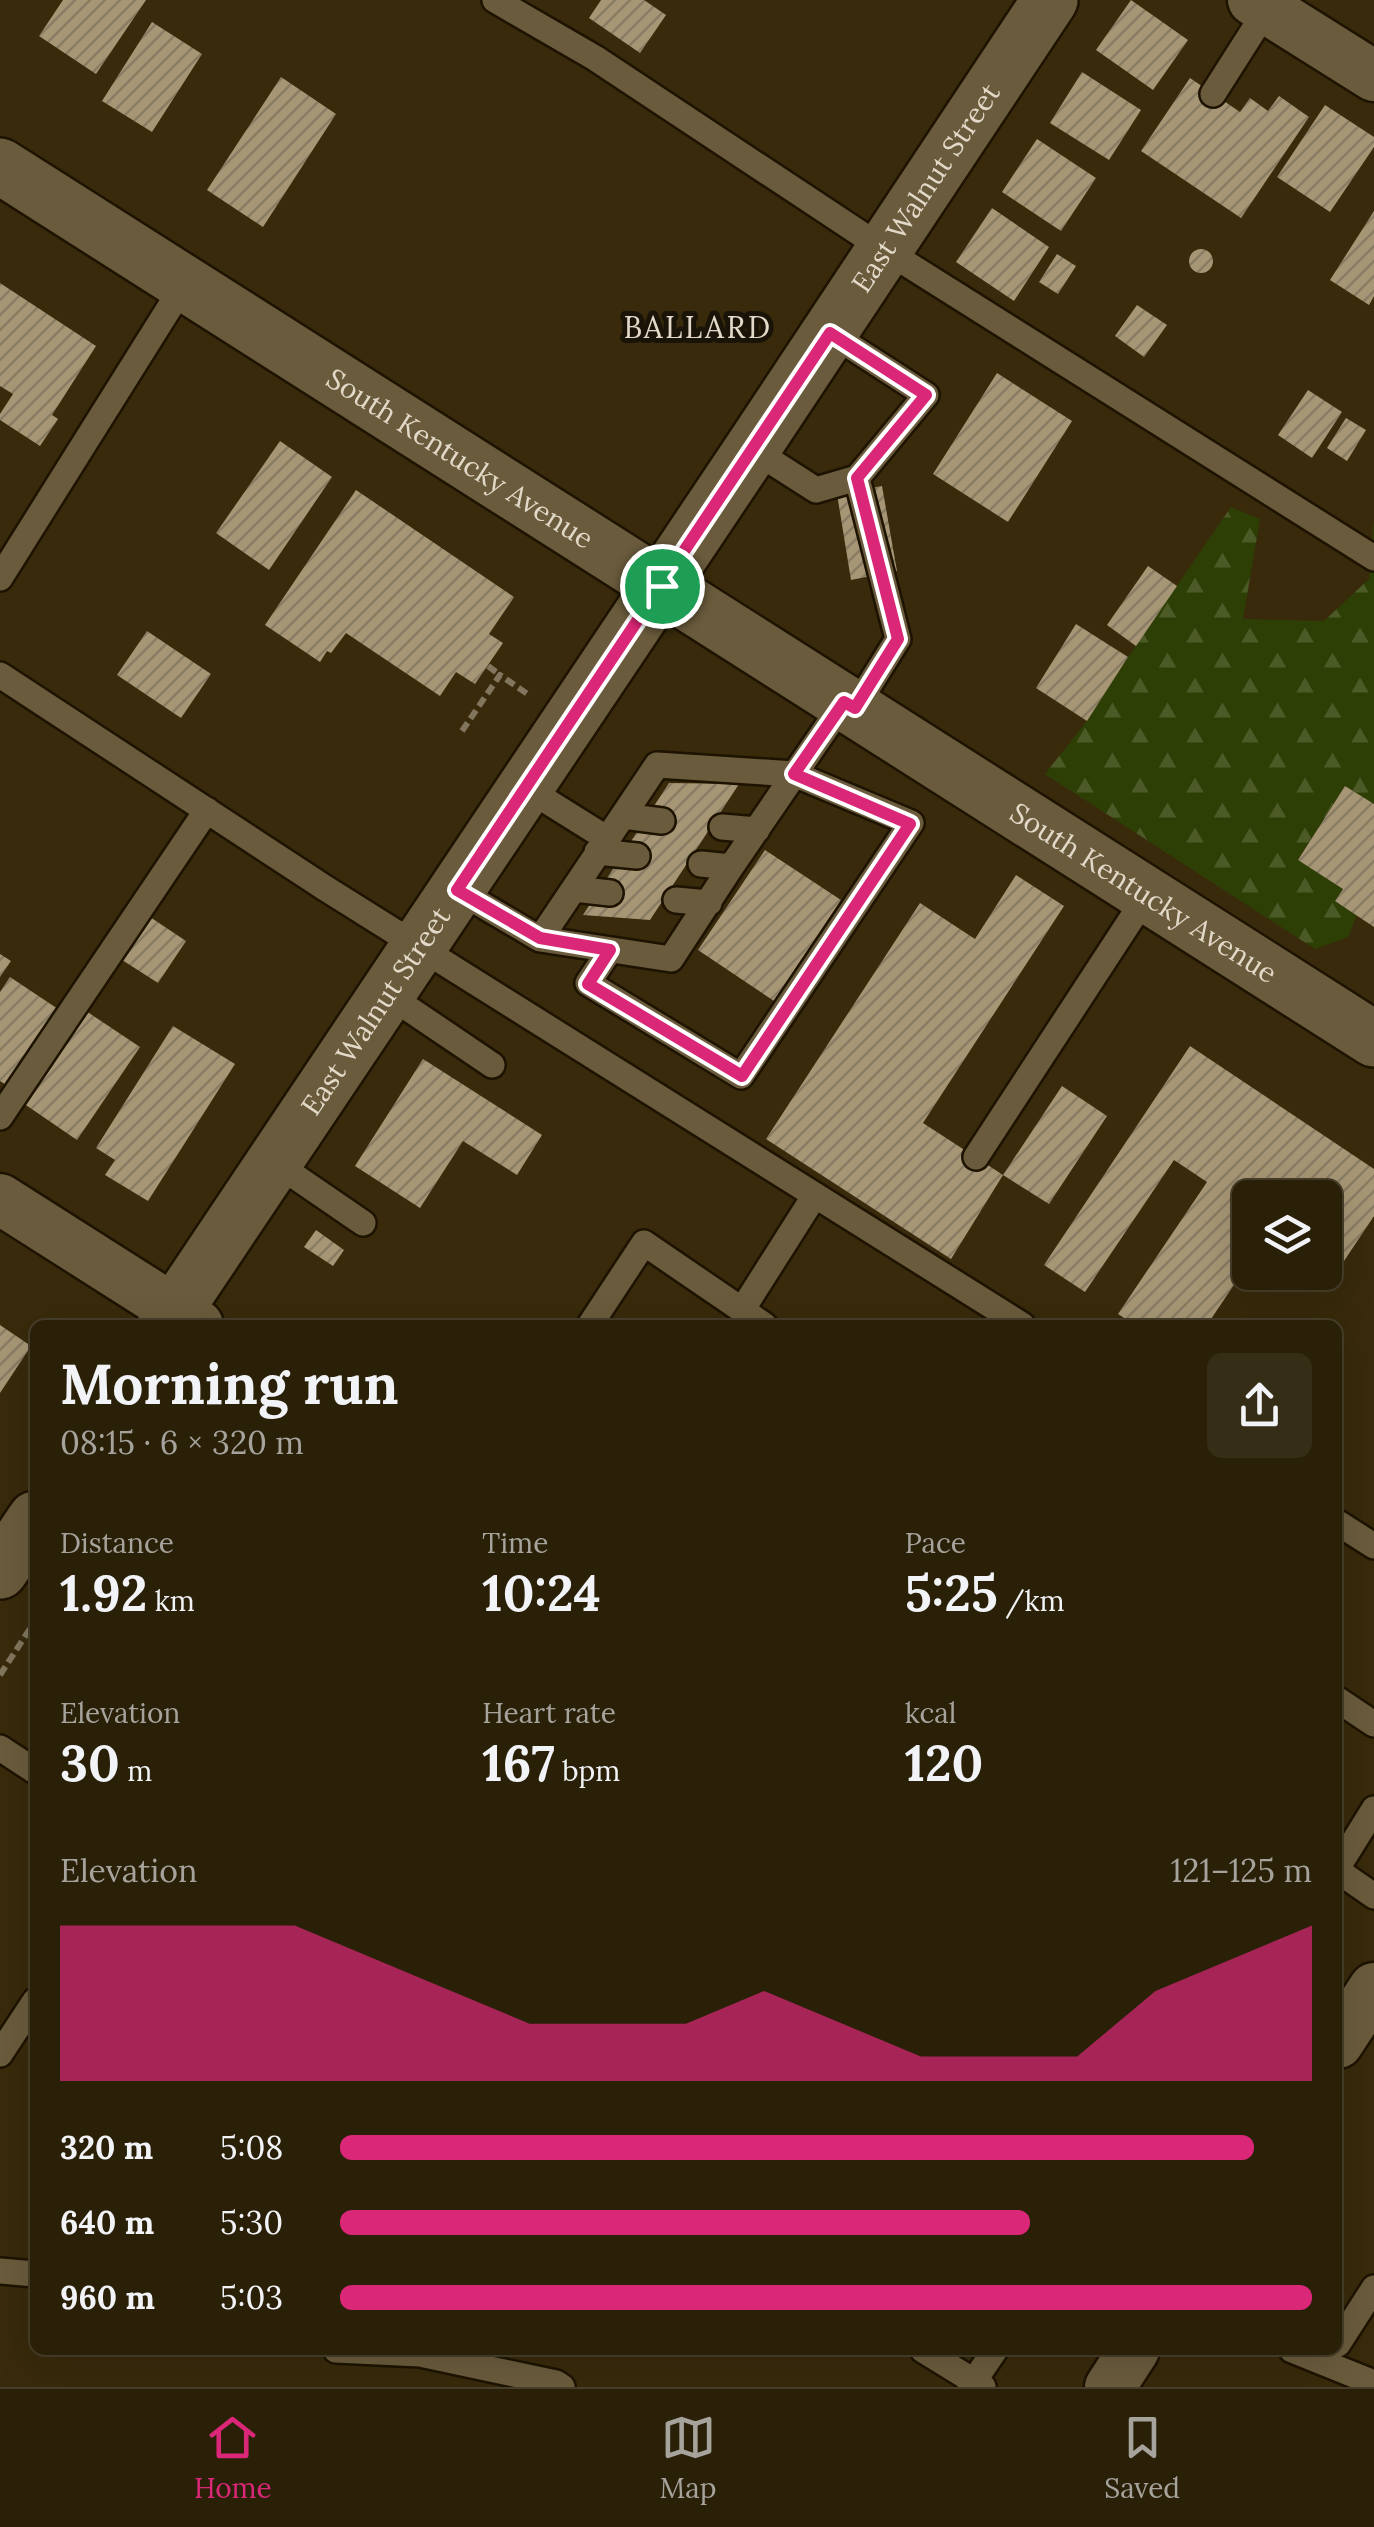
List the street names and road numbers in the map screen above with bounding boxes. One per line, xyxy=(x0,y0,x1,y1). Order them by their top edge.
street label: East Walnut Street xyxy=(843,76,1008,299)
street label: South Kentucky Avenue xyxy=(320,360,600,556)
street label: South Kentucky Avenue xyxy=(1003,794,1284,991)
street label: East Walnut Street xyxy=(293,900,458,1122)

